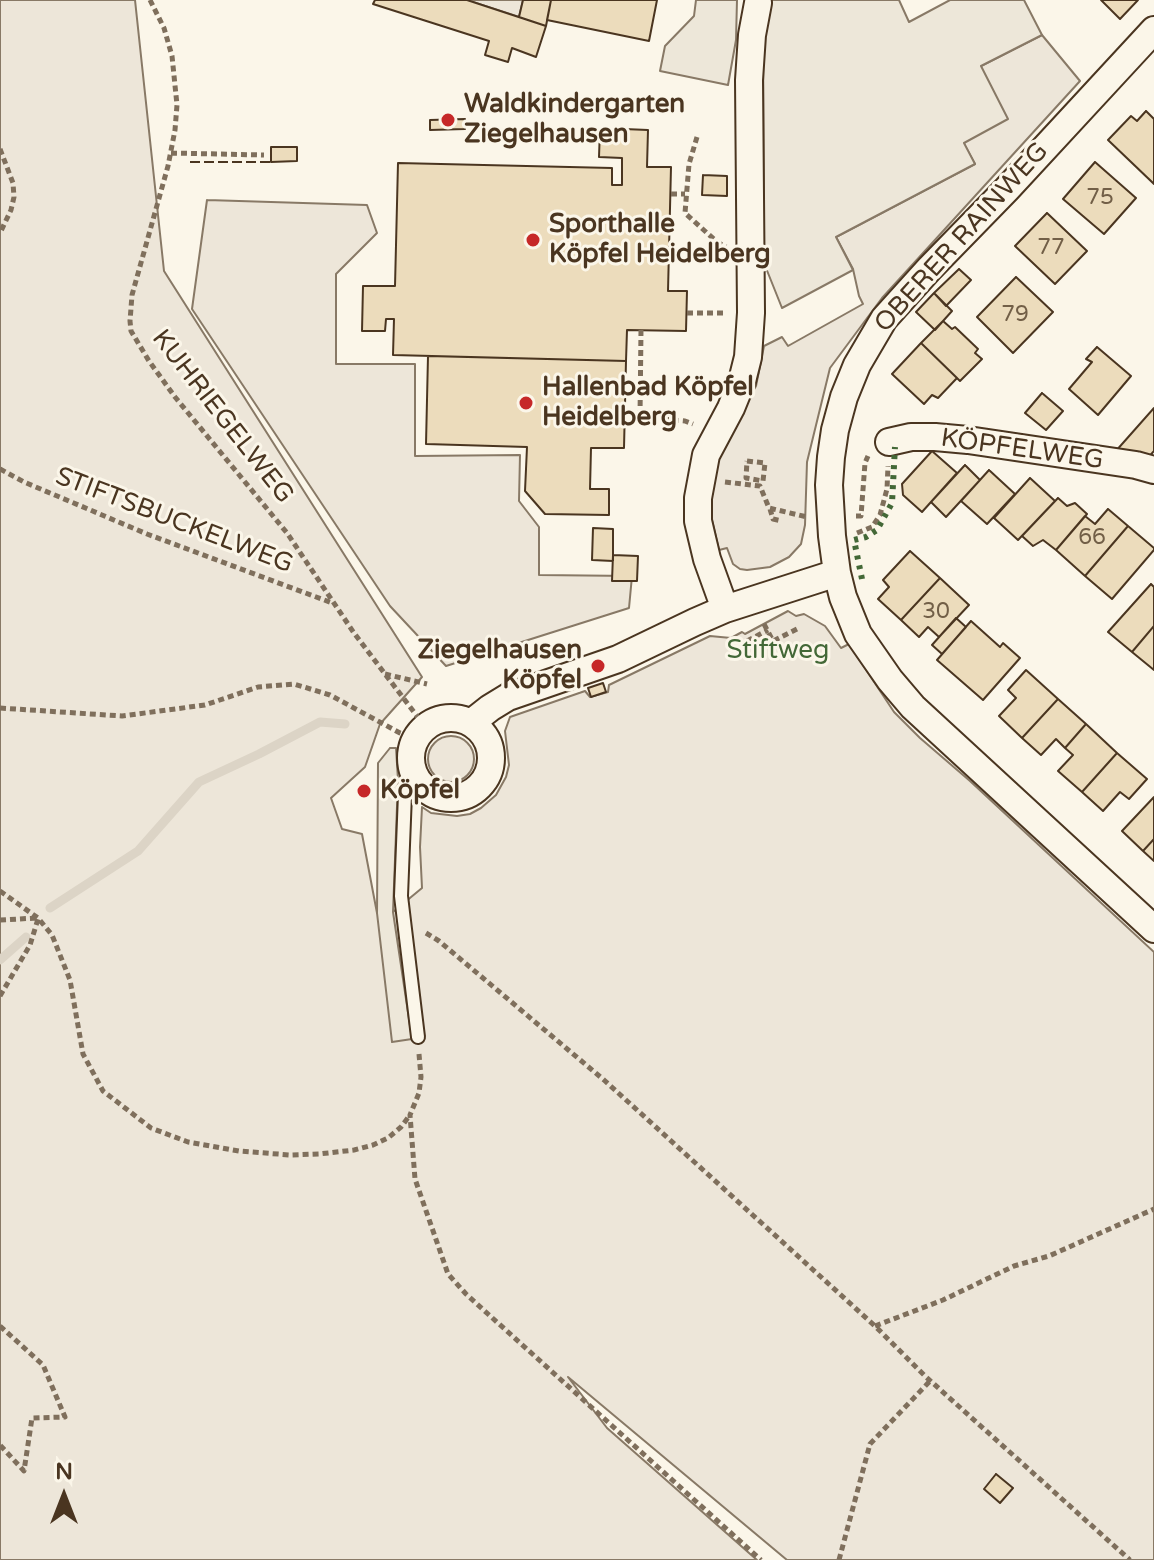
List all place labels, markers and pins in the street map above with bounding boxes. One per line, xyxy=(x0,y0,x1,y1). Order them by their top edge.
place label: Waldkindergarten Ziegelhausen xyxy=(464,89,685,150)
marker: Waldkindergarten Ziegelhausen xyxy=(439,111,457,129)
place label: Sporthalle Köpfel Heidelberg xyxy=(549,209,771,270)
marker: Sporthalle Köpfel Heidelberg xyxy=(524,231,542,249)
place label: Hallenbad Köpfel Heidelberg xyxy=(542,372,754,434)
marker: Hallenbad Köpfel Heidelberg xyxy=(517,394,535,412)
place label: Ziegelhausen Köpfel xyxy=(417,635,582,696)
marker: Ziegelhausen Köpfel xyxy=(589,657,607,675)
place label: Köpfel xyxy=(380,775,460,807)
marker: Köpfel xyxy=(355,782,373,800)

